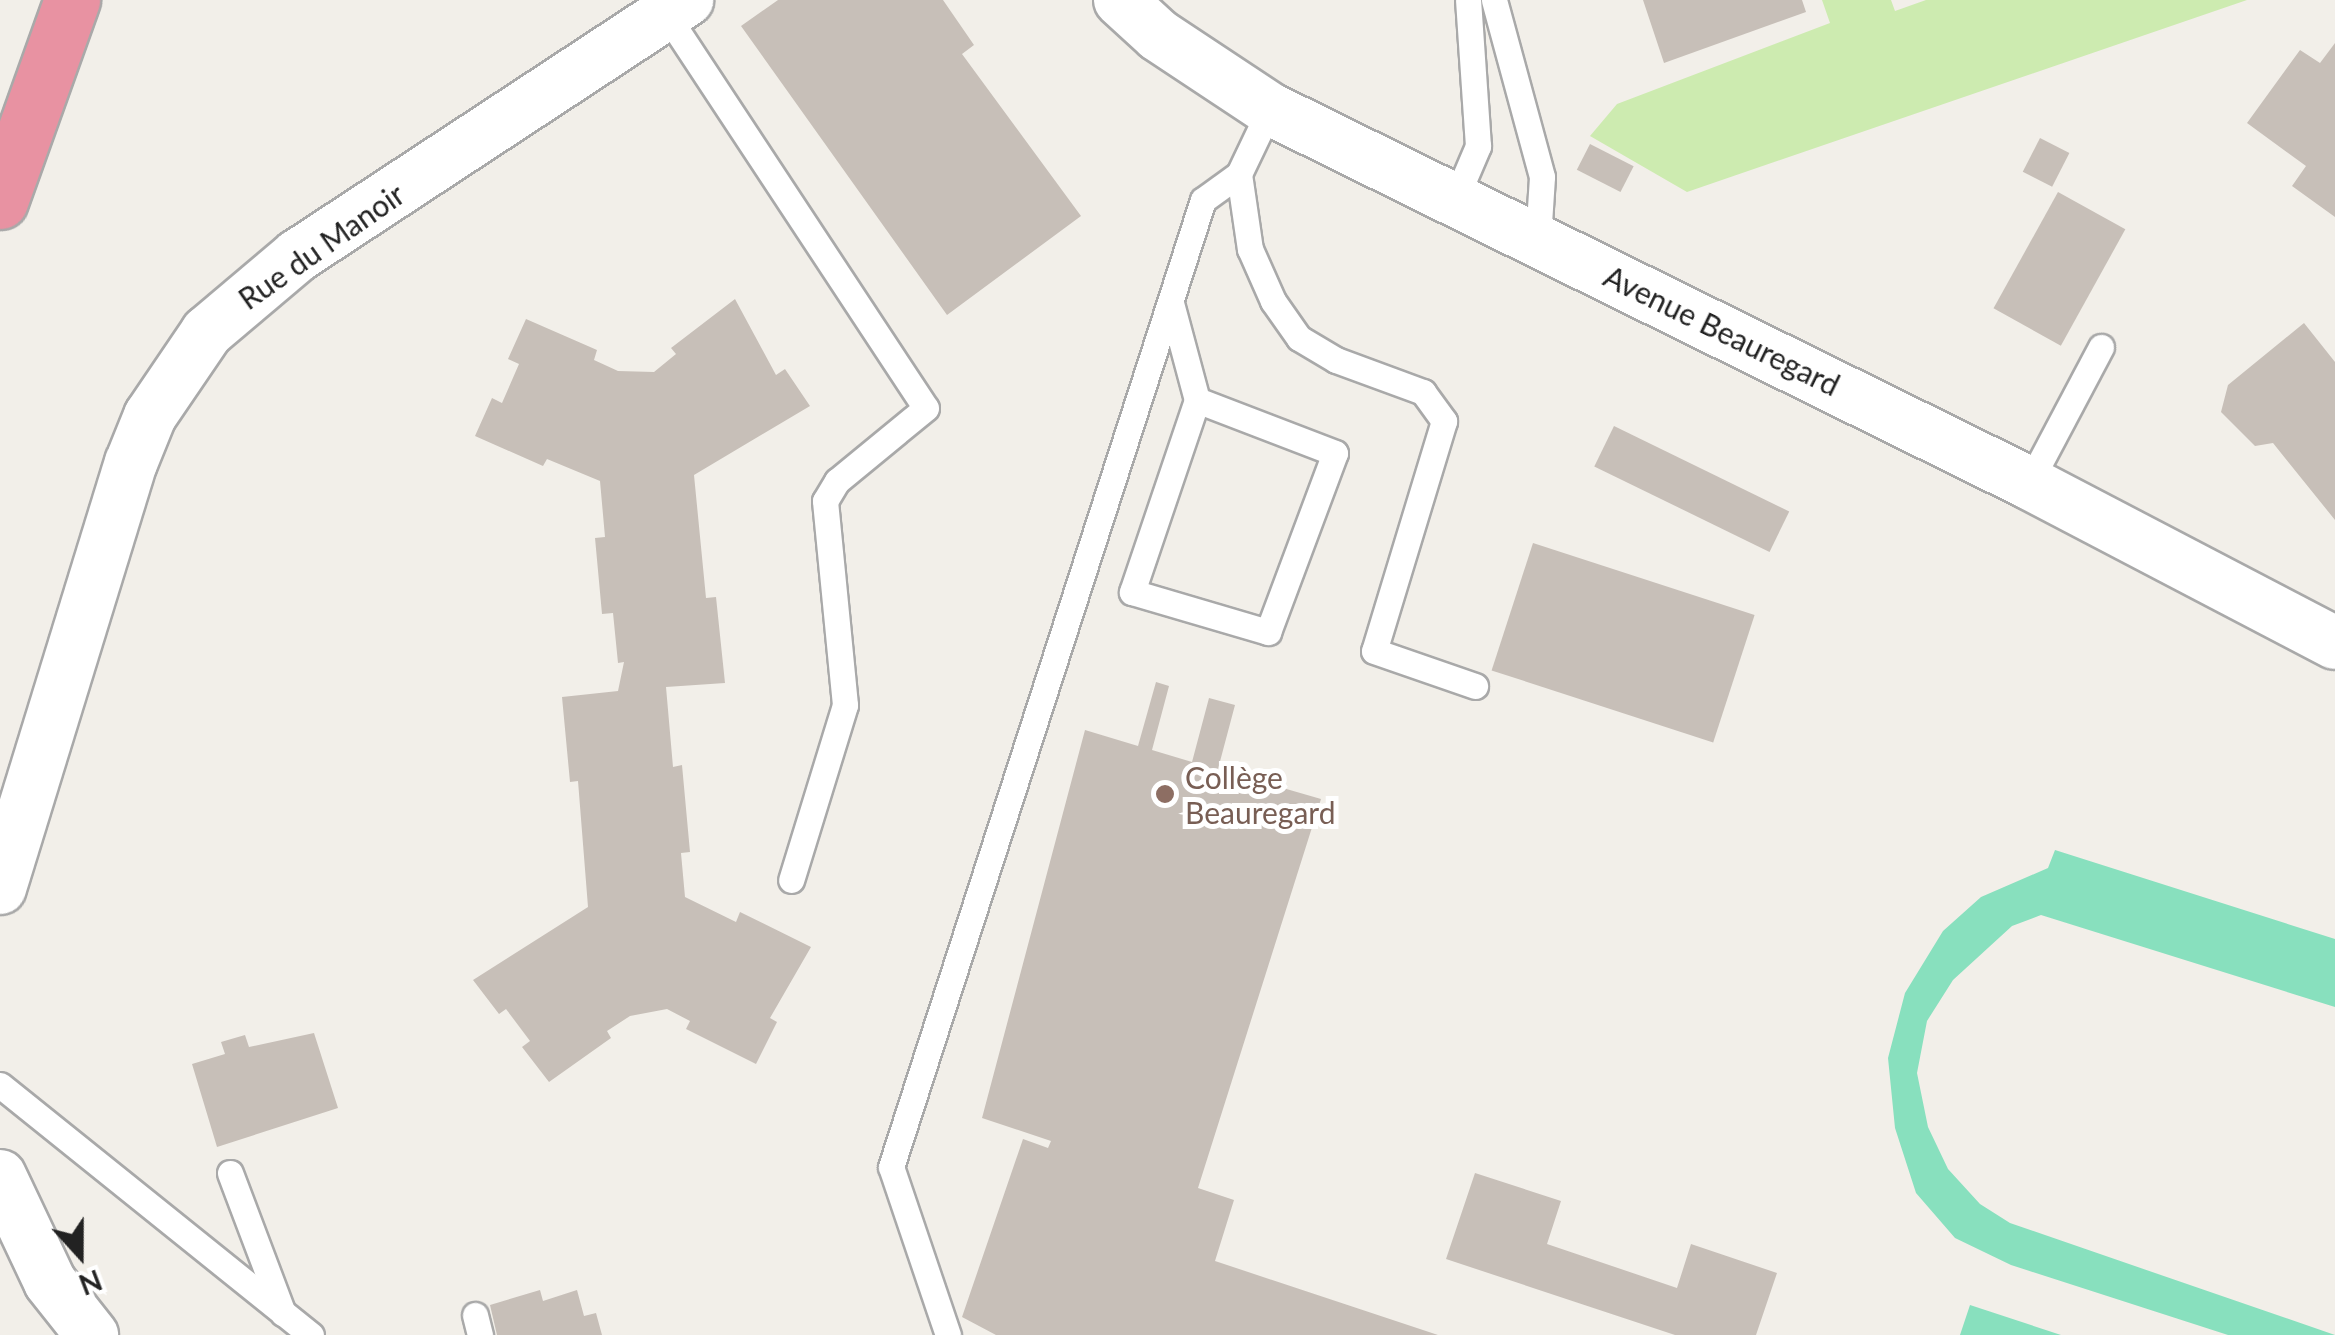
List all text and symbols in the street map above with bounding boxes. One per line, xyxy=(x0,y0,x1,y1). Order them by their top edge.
street label: Rue du Manoir xyxy=(231,176,411,316)
street label: Avenue Beauregard xyxy=(1598,257,1846,403)
place label: Collège Beauregard xyxy=(1185,759,1335,830)
marker: Collège Beauregard xyxy=(1154,783,1176,805)
north arrow xyxy=(30,1205,130,1305)
text: N xyxy=(75,1263,107,1303)

